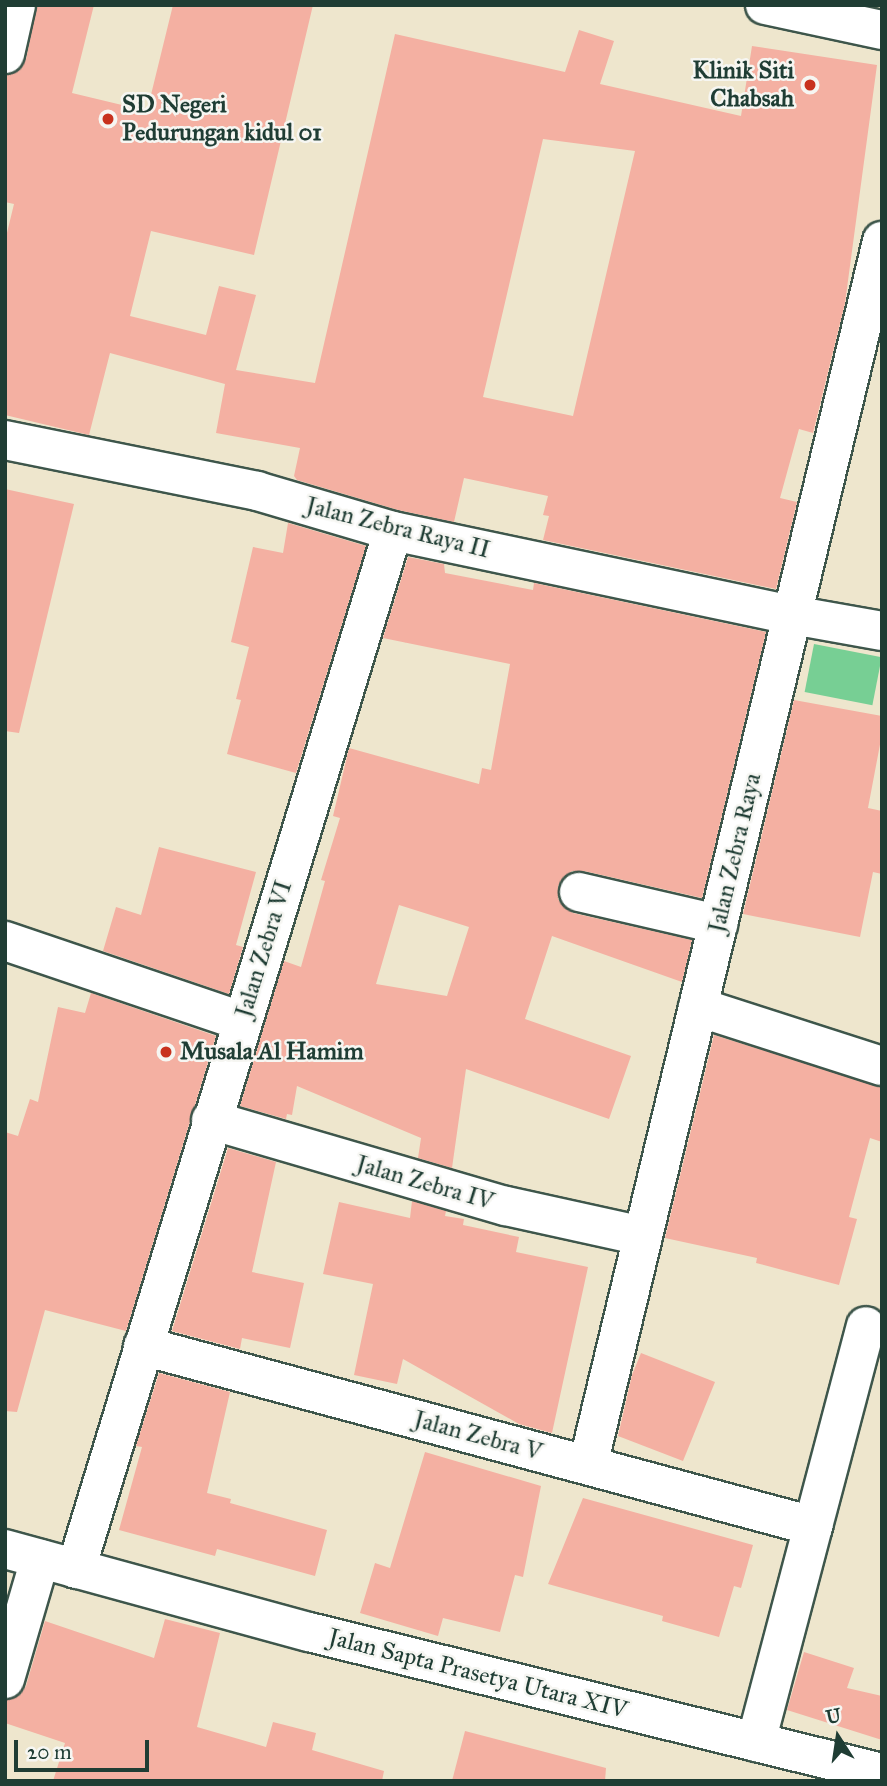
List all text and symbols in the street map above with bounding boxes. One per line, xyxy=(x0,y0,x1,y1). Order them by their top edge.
place label: Klinik Siti Chabsah xyxy=(693,57,794,113)
marker: Klinik Siti Chabsah xyxy=(800,75,820,95)
place label: SD Negeri Pedurungan kidul 01 xyxy=(122,91,322,147)
marker: SD Negeri Pedurungan kidul 01 xyxy=(100,111,116,127)
street label: Jalan Zebra Raya II xyxy=(303,491,493,565)
street label: Jalan Zebra Raya xyxy=(703,770,767,936)
street label: Jalan Zebra VI xyxy=(229,877,299,1021)
place label: Musala Al Hamim xyxy=(180,1038,364,1066)
marker: Musala Al Hamim xyxy=(158,1044,174,1060)
street label: Jalan Zebra IV xyxy=(353,1150,497,1216)
street label: Jalan Zebra V xyxy=(411,1405,545,1467)
street label: Jalan Sapta Prasetya Utara XIV xyxy=(325,1623,631,1725)
north arrow xyxy=(803,1702,873,1772)
text: U xyxy=(824,1703,843,1729)
scale bar xyxy=(18,1726,152,1770)
text: 20 m xyxy=(27,1739,72,1765)

